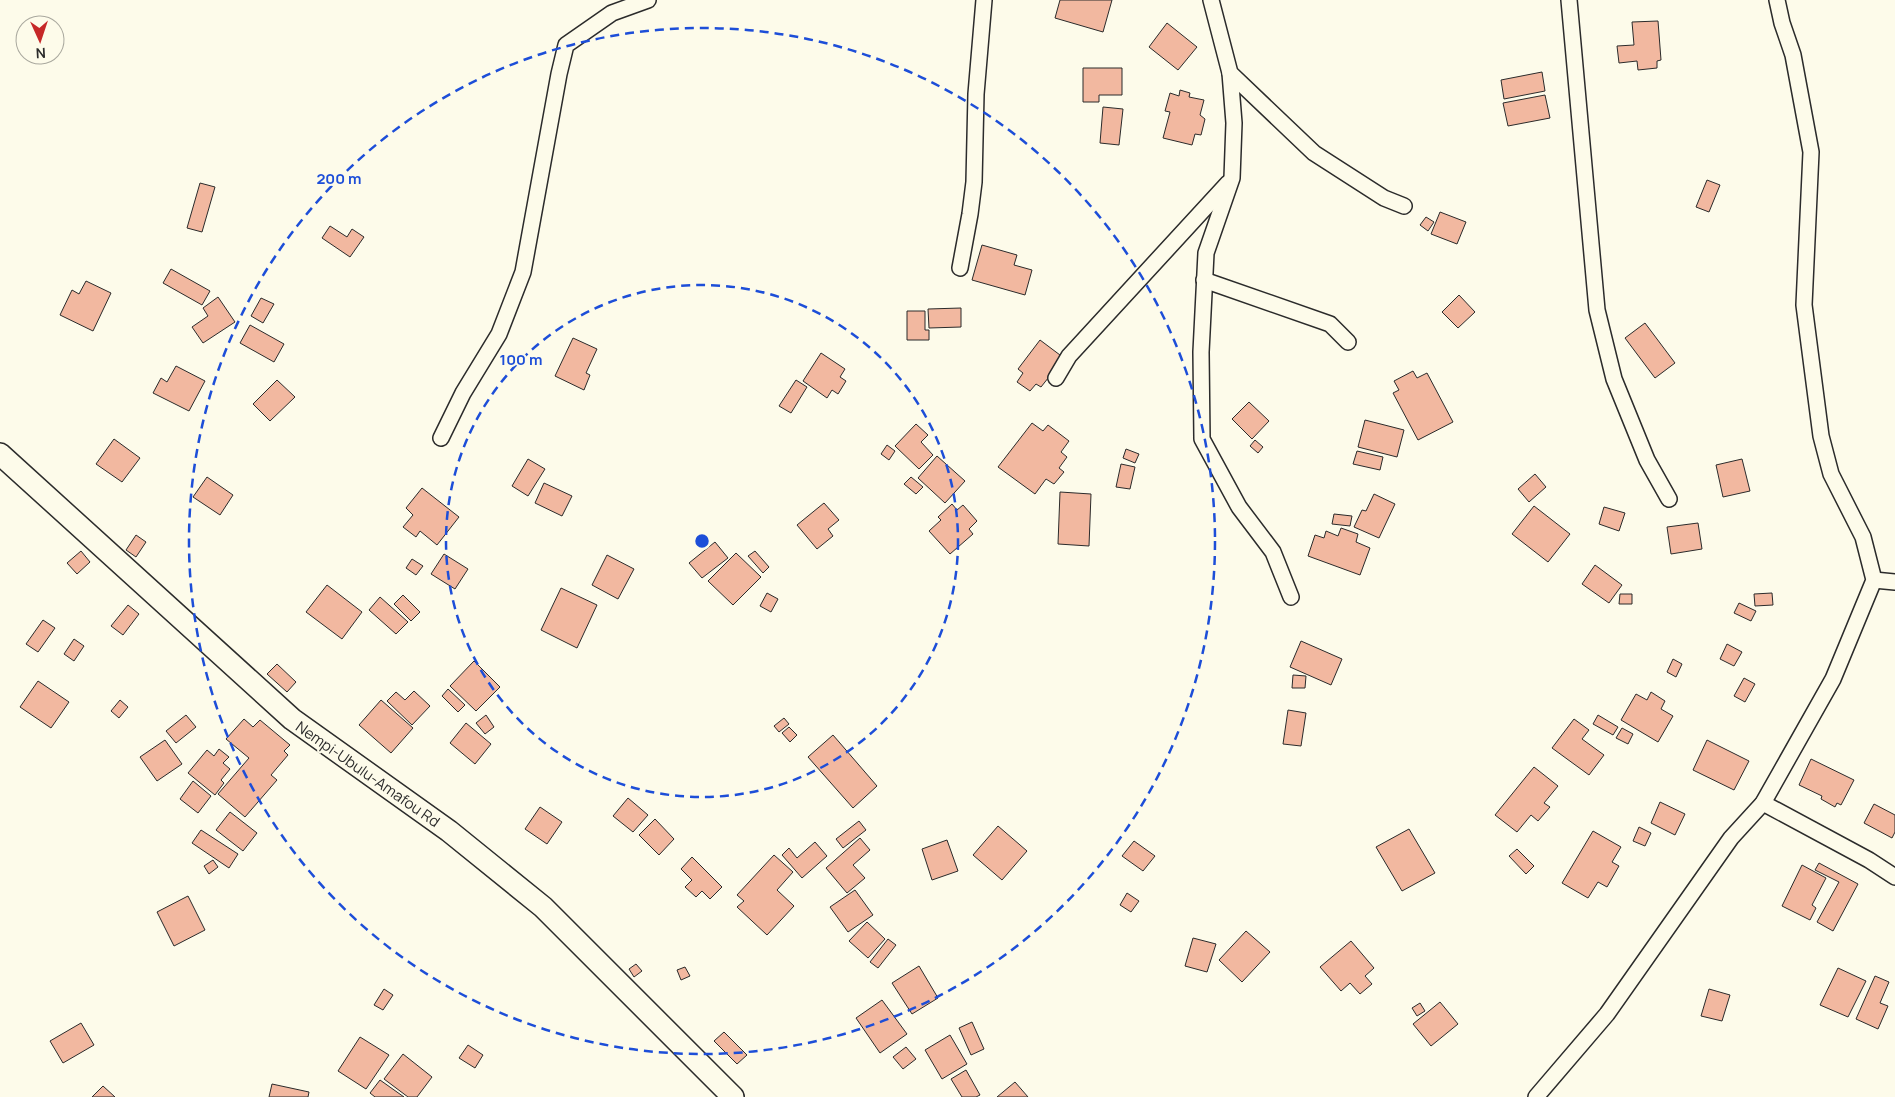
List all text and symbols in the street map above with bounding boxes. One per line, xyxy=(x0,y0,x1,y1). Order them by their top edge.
north arrow xyxy=(15,15,65,65)
text: N xyxy=(35,44,46,63)
text: 200 m xyxy=(316,168,362,189)
text: 100 m xyxy=(500,349,542,370)
centre of rings xyxy=(693,532,711,550)
street label: Nempi-Ubulu-Amafou Rd xyxy=(292,716,444,832)

